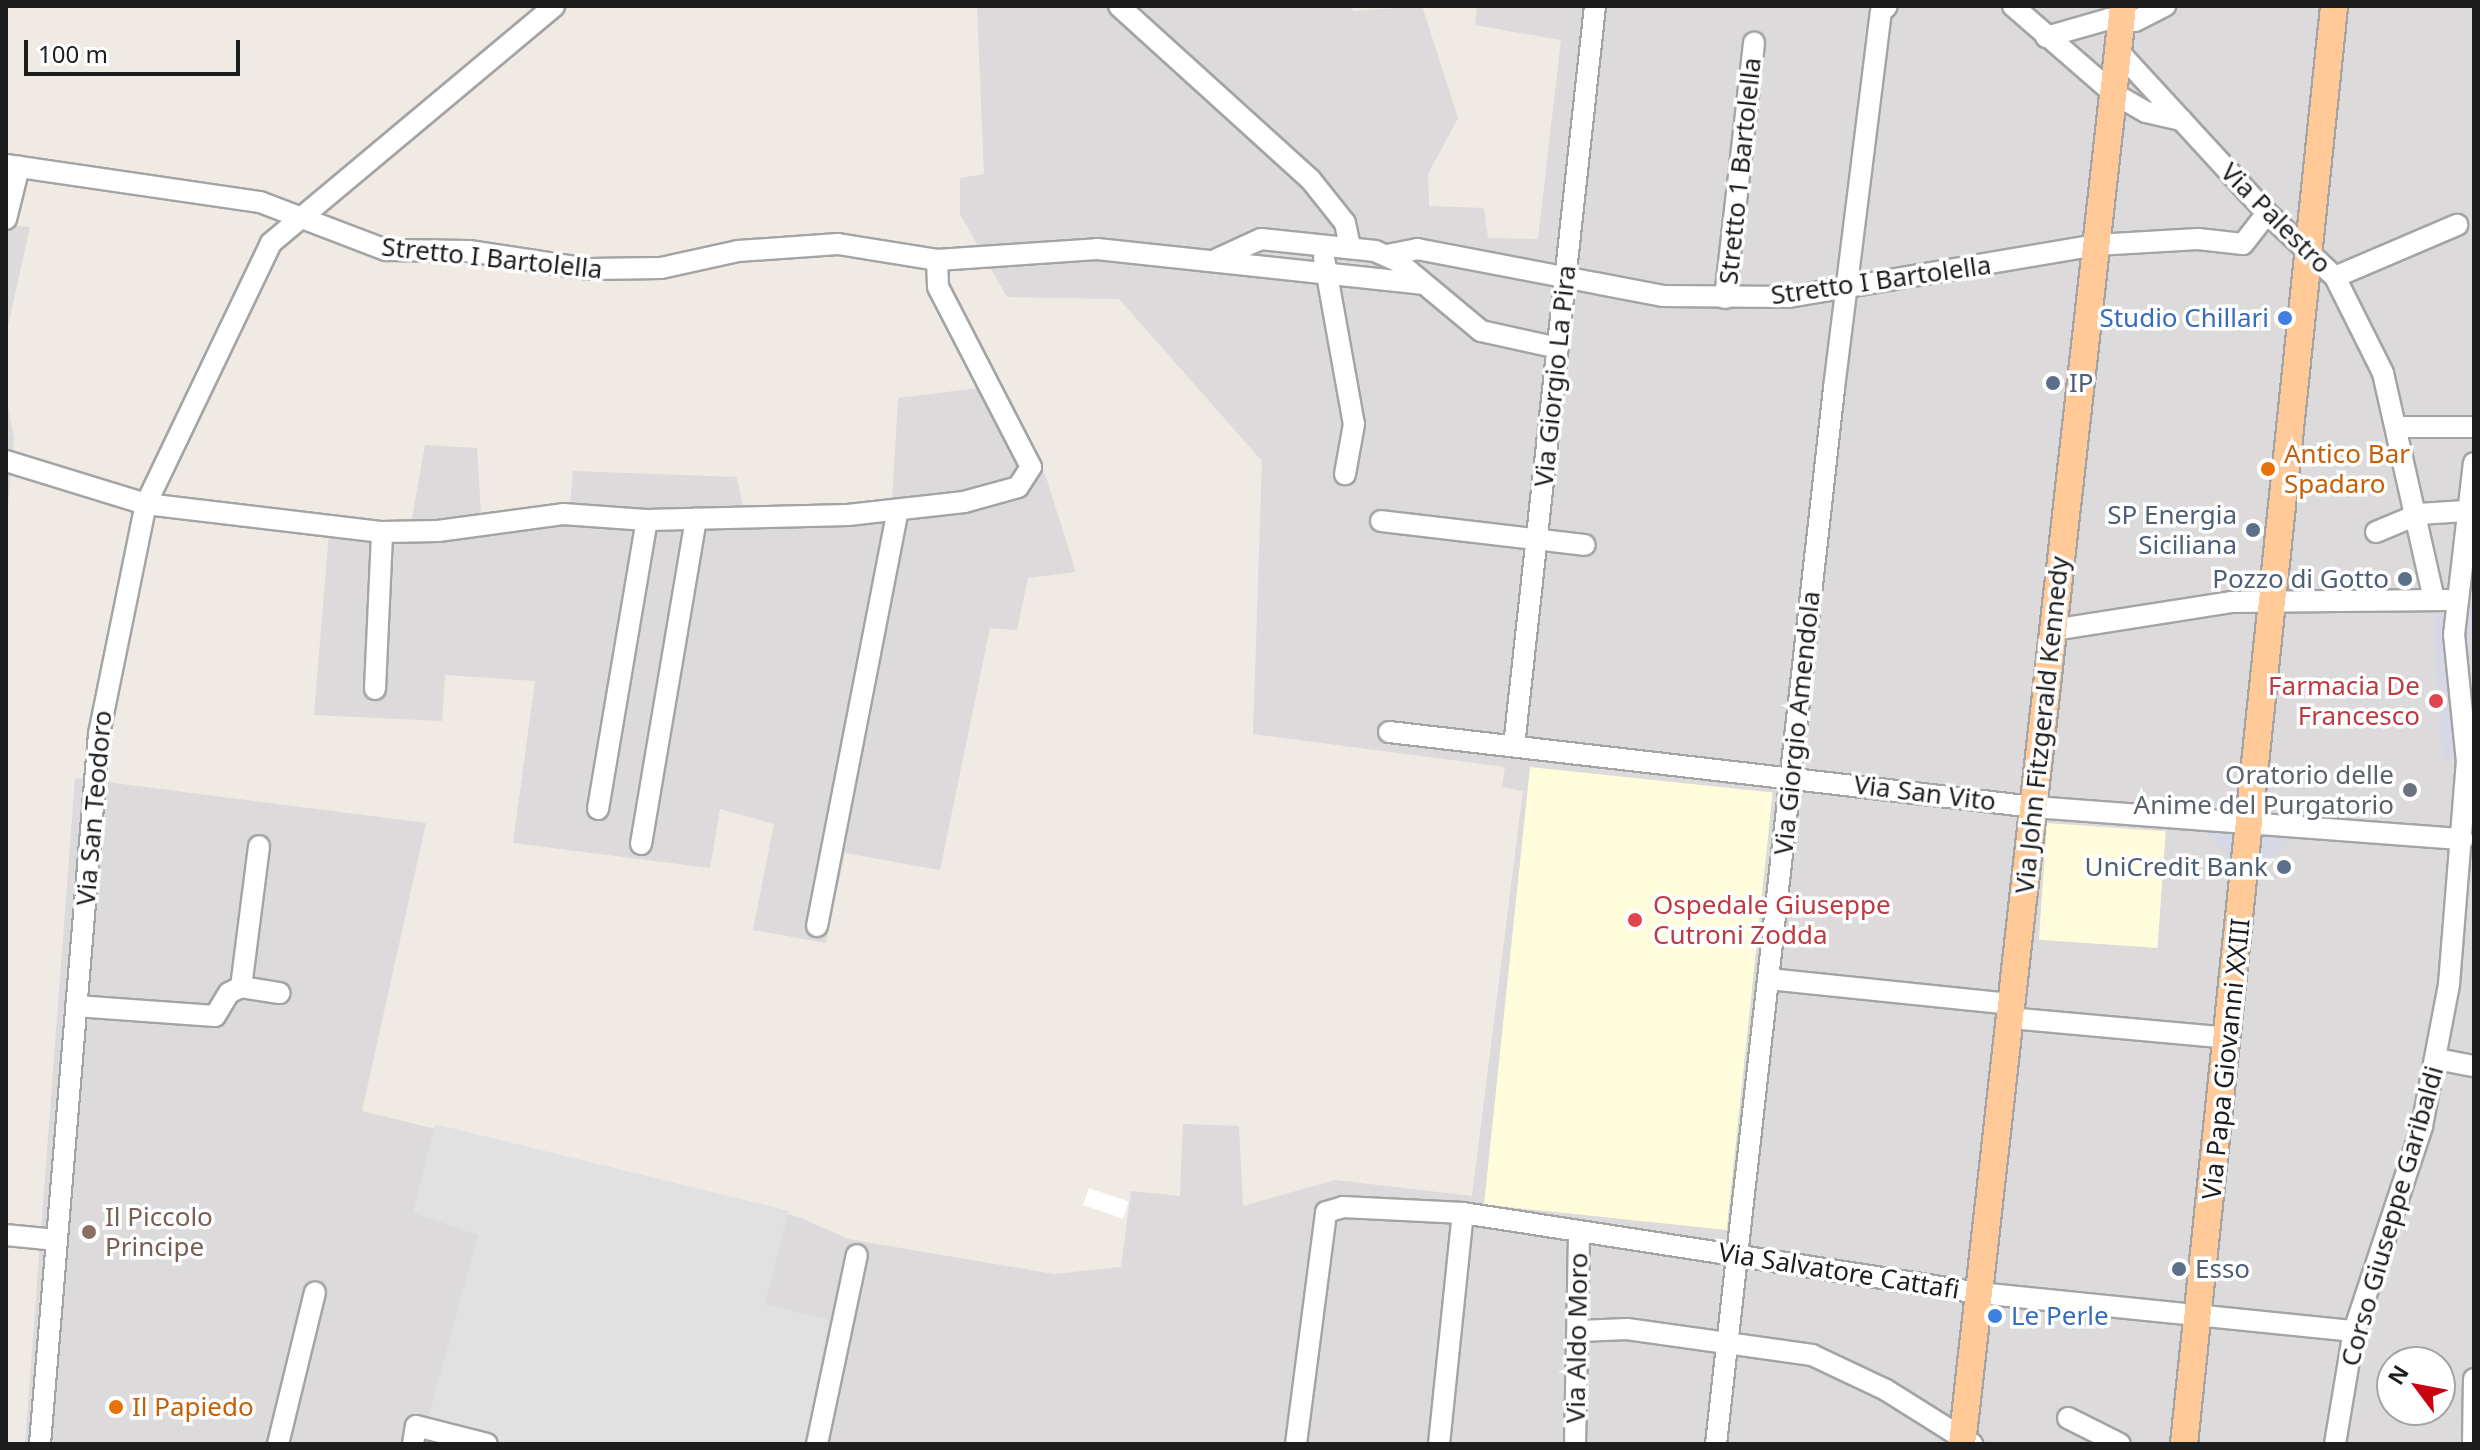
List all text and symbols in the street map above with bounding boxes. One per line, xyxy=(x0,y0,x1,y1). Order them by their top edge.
scale bar xyxy=(28,24,244,74)
text: 100 m xyxy=(38,37,108,70)
street label: Stretto 1 Bartolella xyxy=(1713,56,1767,286)
street label: Via Palestro xyxy=(2214,156,2338,280)
street label: Stretto I Bartolella xyxy=(380,231,604,285)
street label: Stretto I Bartolella xyxy=(1769,249,1993,311)
street label: Via Giorgio La Pira xyxy=(1528,264,1582,488)
place label: Studio Chillari xyxy=(2099,302,2269,334)
marker: Studio Chillari xyxy=(2276,309,2294,327)
place label: IP xyxy=(2069,367,2094,399)
marker: IP xyxy=(2044,374,2062,392)
place label: Antico Bar Spadaro xyxy=(2284,438,2410,500)
marker: Antico Bar Spadaro xyxy=(2259,460,2277,478)
place label: SP Energia Siciliana xyxy=(2107,499,2237,560)
marker: SP Energia Siciliana xyxy=(2244,521,2262,539)
street label: Via John Fitzgerald Kennedy xyxy=(2009,555,2075,895)
place label: Pozzo di Gotto xyxy=(2212,563,2389,595)
marker: Pozzo di Gotto xyxy=(2396,570,2414,588)
street label: Via Giorgio Amendola xyxy=(1768,589,1826,857)
place label: Farmacia De Francesco xyxy=(2268,670,2420,732)
marker: Farmacia De Francesco xyxy=(2427,692,2445,710)
street label: Via San Teodoro xyxy=(70,709,118,907)
place label: Oratorio delle Anime del Purgatorio xyxy=(2134,759,2394,820)
street label: Via San Vito xyxy=(1852,769,1998,817)
marker: Oratorio delle Anime del Purgatorio xyxy=(2401,781,2419,799)
place label: UniCredit Bank xyxy=(2085,851,2268,883)
marker: UniCredit Bank xyxy=(2275,858,2293,876)
place label: Ospedale Giuseppe Cutroni Zodda xyxy=(1653,889,1891,950)
marker: Ospedale Giuseppe Cutroni Zodda xyxy=(1624,909,1646,931)
street label: Via Papa Giovanni XXIII xyxy=(2196,917,2256,1201)
street label: Corso Giuseppe Garibaldi xyxy=(2334,1062,2450,1370)
place label: Il Piccolo Principe xyxy=(105,1201,213,1262)
marker: Il Piccolo Principe xyxy=(80,1223,98,1241)
street label: Via Salvatore Cattafi xyxy=(1716,1237,1962,1305)
street label: Via Aldo Moro xyxy=(1560,1252,1594,1424)
place label: Esso xyxy=(2195,1253,2250,1285)
marker: Esso xyxy=(2170,1260,2188,1278)
place label: Le Perle xyxy=(2011,1300,2109,1332)
marker: Le Perle xyxy=(1986,1307,2004,1325)
north arrow xyxy=(2376,1346,2456,1426)
text: N xyxy=(2380,1359,2415,1390)
place label: Il Papiedo xyxy=(132,1391,254,1423)
marker: Il Papiedo xyxy=(107,1398,125,1416)

